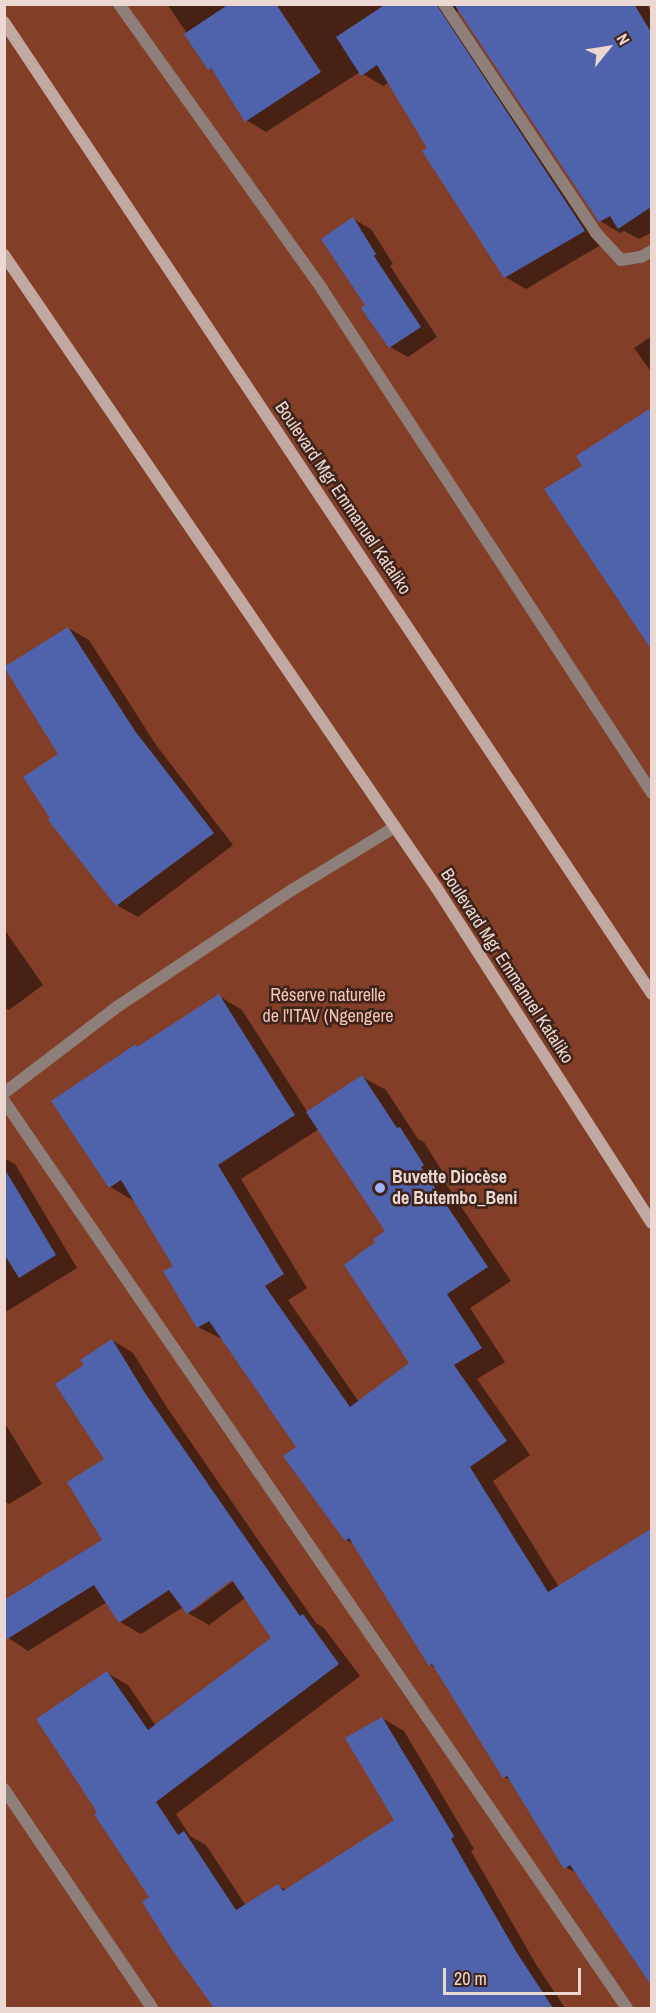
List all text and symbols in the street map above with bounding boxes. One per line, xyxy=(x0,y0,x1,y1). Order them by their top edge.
north arrow xyxy=(578,18,638,78)
text: N xyxy=(612,29,635,49)
street label: Boulevard Mgr Emmanuel Kataliko xyxy=(270,397,416,599)
street label: Boulevard Mgr Emmanuel Kataliko xyxy=(436,864,578,1068)
park label: Réserve naturelle de l'ITAV (Ngengere xyxy=(262,985,394,1028)
place label: Buvette Diocèse de Butembo_Beni xyxy=(392,1167,517,1210)
marker: Buvette Diocèse de Butembo_Beni xyxy=(373,1181,387,1195)
scale bar xyxy=(446,1956,584,1994)
text: 20 m xyxy=(454,1966,487,1991)

